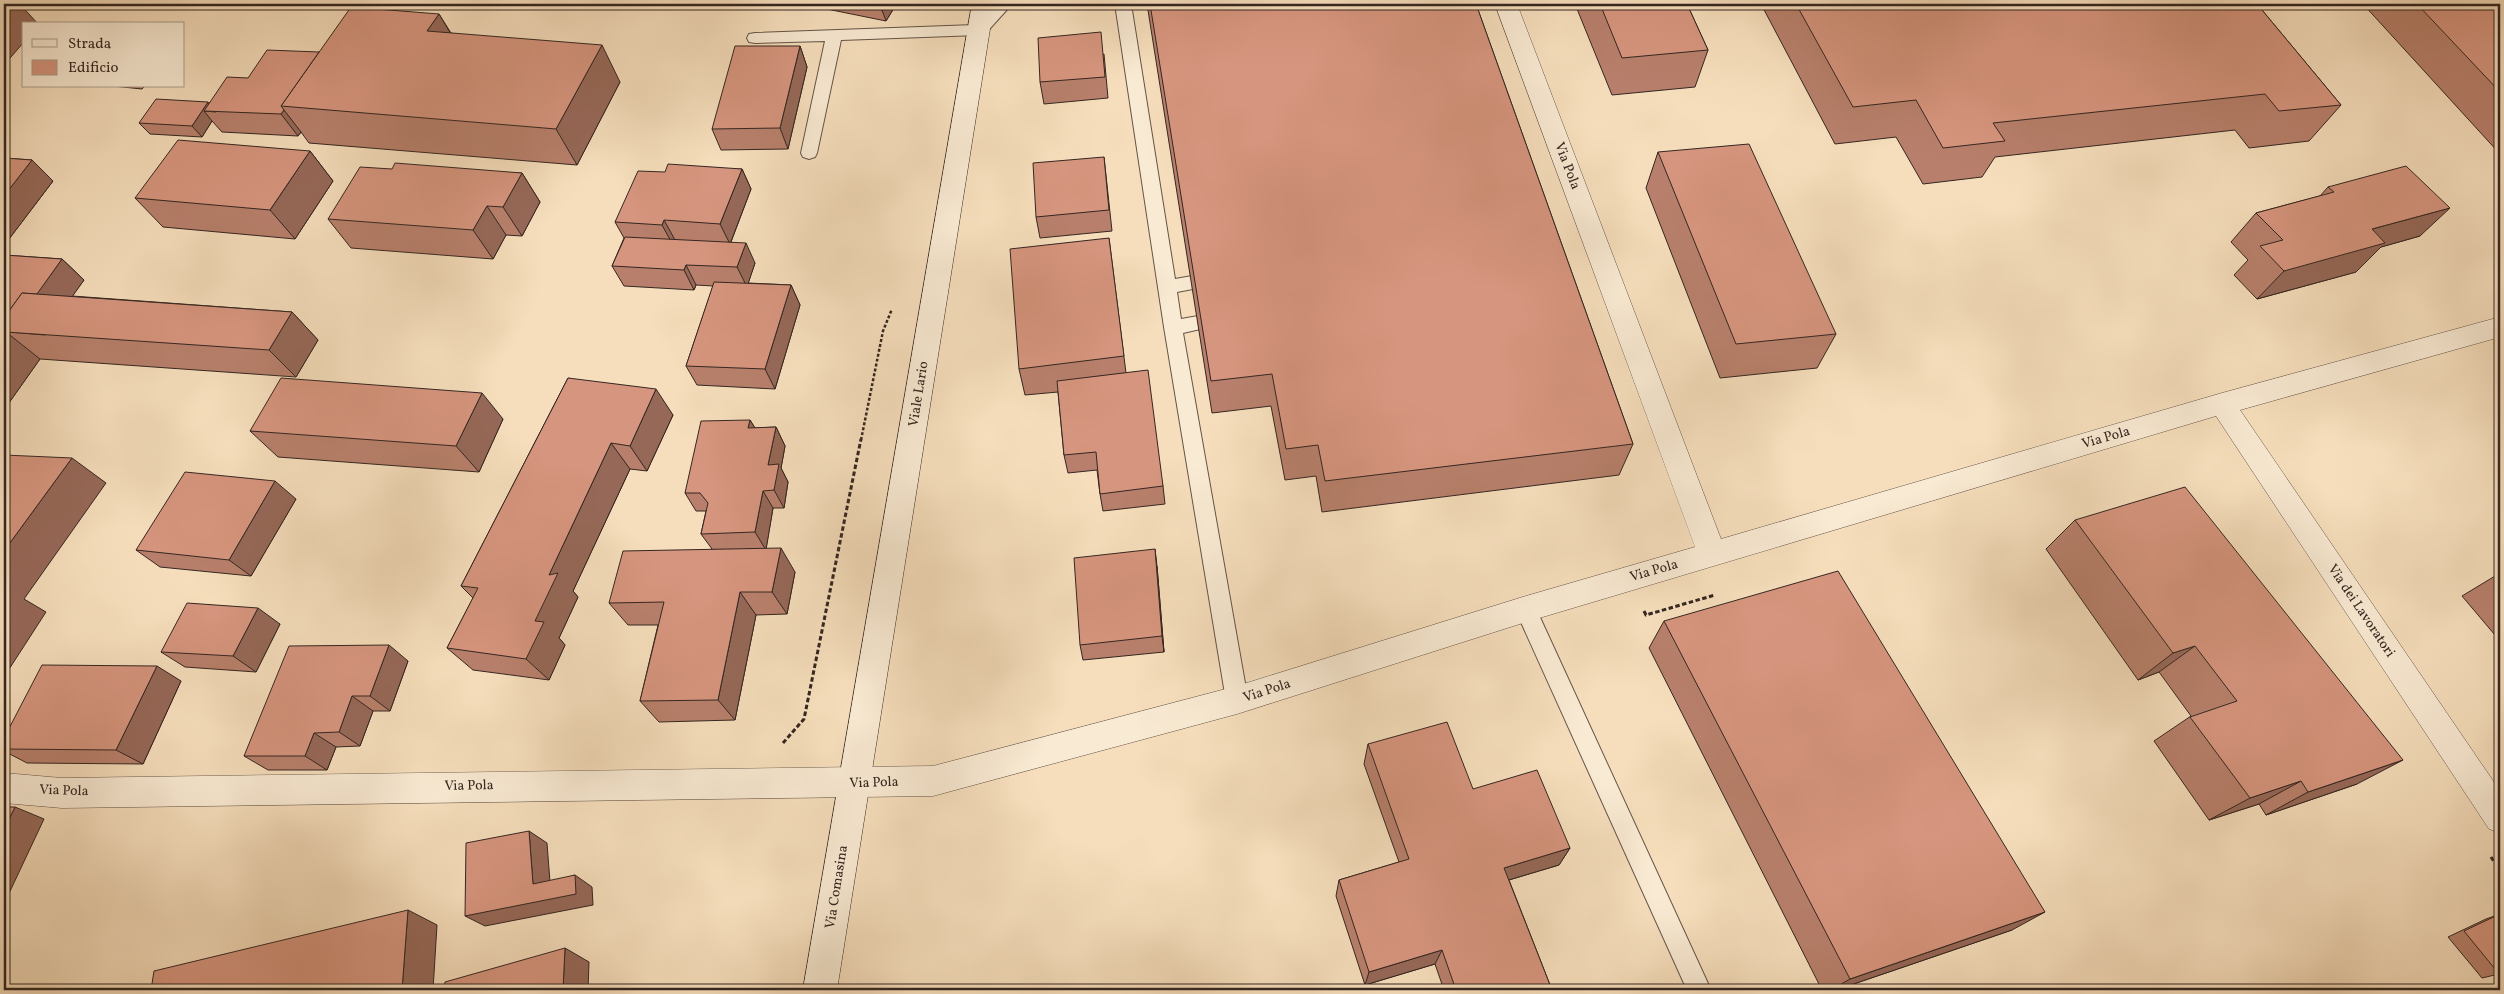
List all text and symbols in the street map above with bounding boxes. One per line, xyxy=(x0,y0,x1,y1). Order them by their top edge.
legend xyxy=(22,22,185,88)
text: Strada xyxy=(68,34,111,55)
text: Edificio xyxy=(68,58,119,79)
street label: Via Pola xyxy=(1549,140,1585,192)
street label: Viale Lario xyxy=(904,360,934,428)
street label: Via Pola xyxy=(2080,422,2132,454)
street label: Via Pola xyxy=(1628,555,1680,587)
street label: Via dei Lavoratori xyxy=(2323,561,2399,661)
street label: Via Pola xyxy=(1241,674,1293,708)
street label: Via Pola xyxy=(849,773,899,793)
street label: Via Pola xyxy=(444,776,494,796)
street label: Via Pola xyxy=(39,781,89,801)
street label: Via Comasina xyxy=(821,844,853,930)

